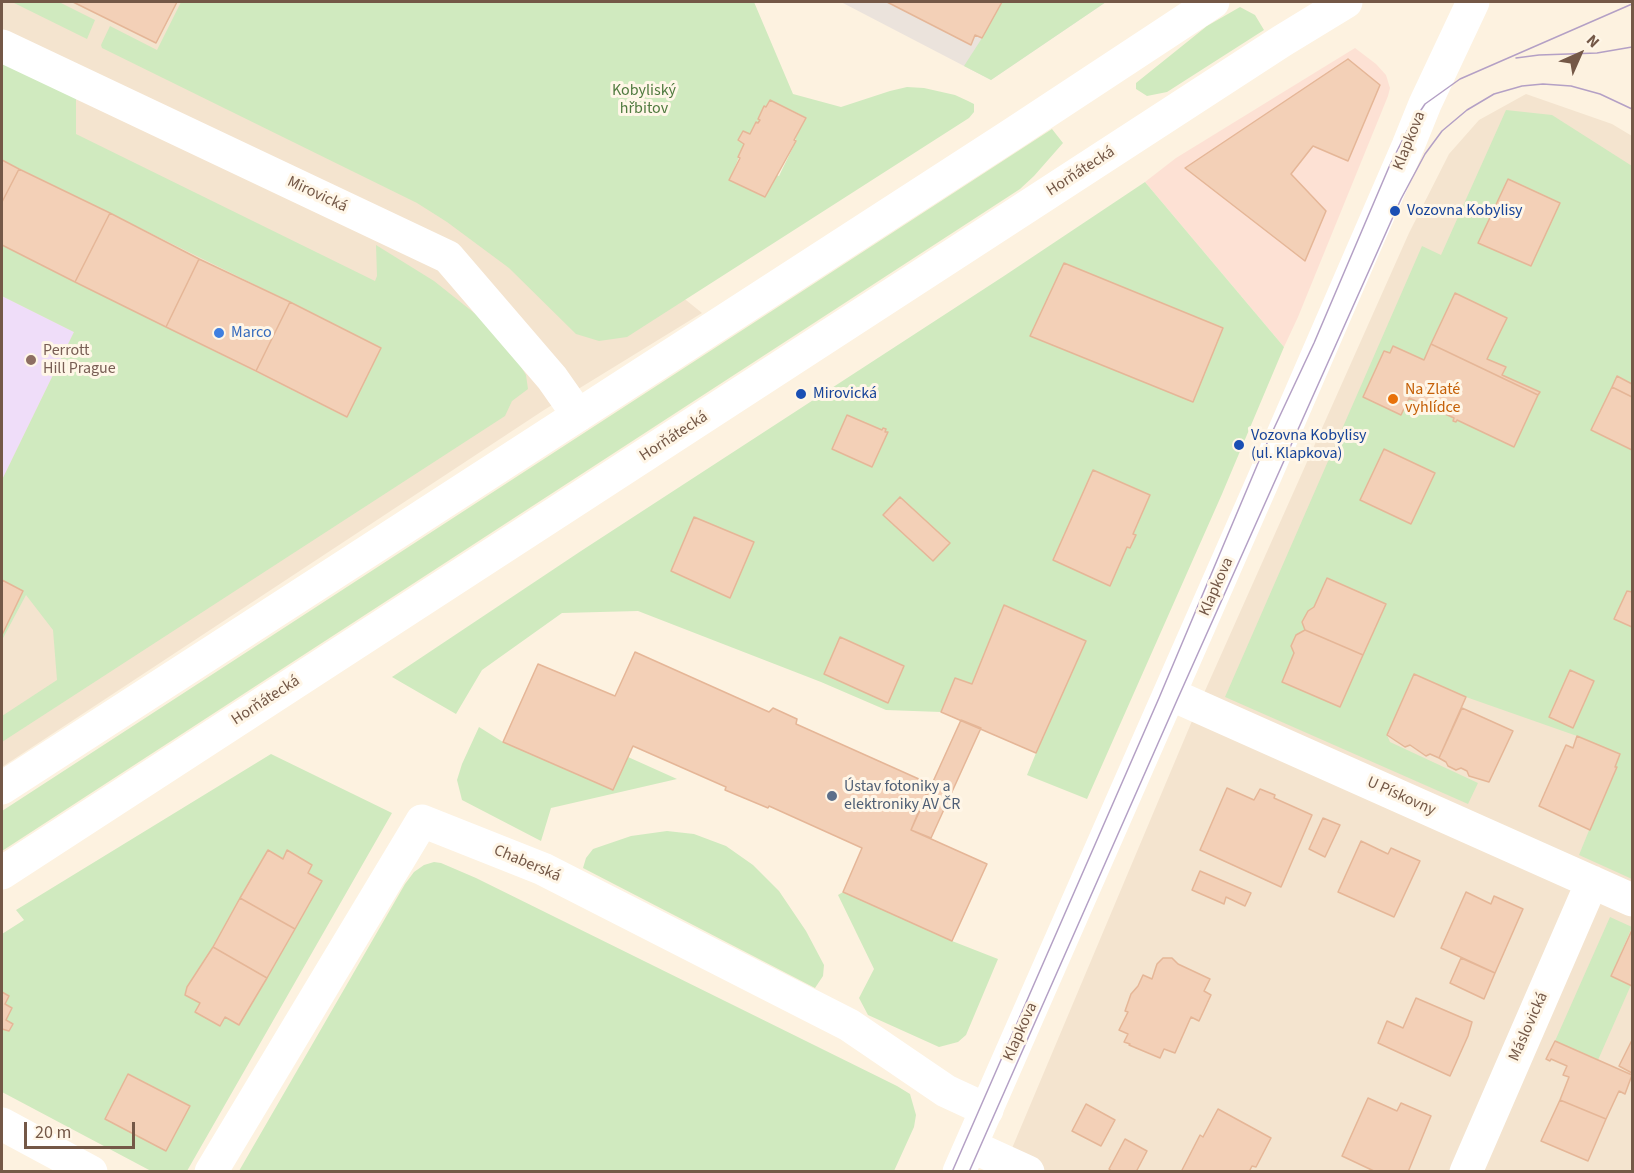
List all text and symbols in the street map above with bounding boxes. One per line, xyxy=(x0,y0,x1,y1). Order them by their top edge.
north arrow xyxy=(1550,24,1610,84)
text: N xyxy=(1581,30,1604,53)
park label: Kobyliský hřbitov xyxy=(612,81,676,119)
street label: Klapkova xyxy=(1390,109,1430,173)
street label: Horňátecká xyxy=(1043,143,1119,201)
street label: Mirovická xyxy=(284,173,350,217)
place label: Vozovna Kobylisy xyxy=(1407,201,1523,221)
marker: Vozovna Kobylisy xyxy=(1388,204,1402,218)
place label: Marco xyxy=(231,323,272,343)
marker: Marco xyxy=(212,326,226,340)
place label: Perrott Hill Prague xyxy=(43,341,116,379)
marker: Perrott Hill Prague xyxy=(24,353,38,367)
place label: Na Zlaté vyhlídce xyxy=(1405,380,1460,418)
place label: Mirovická xyxy=(813,384,877,404)
marker: Mirovická xyxy=(794,387,808,401)
marker: Na Zlaté vyhlídce xyxy=(1386,392,1400,406)
street label: Horňátecká xyxy=(636,408,712,466)
place label: Vozovna Kobylisy (ul. Klapkova) xyxy=(1251,426,1367,464)
marker: Vozovna Kobylisy (ul. Klapkova) xyxy=(1232,438,1246,452)
street label: Klapkova xyxy=(1196,555,1238,619)
street label: Horňátecká xyxy=(228,672,304,730)
street label: U Pískovny xyxy=(1364,773,1438,821)
place label: Ústav fotoniky a elektroniky AV ČR xyxy=(844,777,960,815)
marker: Ústav fotoniky a elektroniky AV ČR xyxy=(825,789,839,803)
street label: Chaberská xyxy=(491,841,563,887)
street label: Máslovická xyxy=(1505,989,1553,1065)
street label: Klapkova xyxy=(1000,1000,1042,1064)
scale bar xyxy=(27,1110,138,1148)
text: 20 m xyxy=(35,1120,71,1145)

